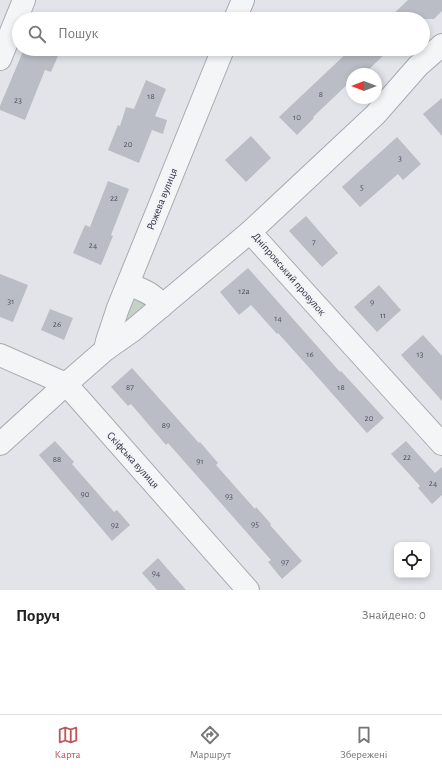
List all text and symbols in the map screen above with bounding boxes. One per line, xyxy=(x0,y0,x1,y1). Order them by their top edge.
search box xyxy=(12,12,430,56)
icon: search xyxy=(26,23,48,45)
text: Пошук xyxy=(58,26,98,41)
north arrow xyxy=(346,68,382,104)
house number: 8 xyxy=(319,90,323,99)
house number: 18 xyxy=(147,92,155,101)
house number: 23 xyxy=(14,96,22,105)
house number: 10 xyxy=(293,113,301,122)
house number: 20 xyxy=(124,140,133,149)
house number: 3 xyxy=(398,154,402,163)
street label: Рожева вулиця xyxy=(145,166,179,232)
house number: 5 xyxy=(360,183,364,192)
house number: 22 xyxy=(110,194,118,203)
street label: Дніпровський провулок xyxy=(250,230,328,318)
house number: 7 xyxy=(312,238,316,247)
house number: 24 xyxy=(89,241,98,250)
house number: 12а xyxy=(238,287,250,296)
house number: 31 xyxy=(8,297,14,306)
house number: 9 xyxy=(370,298,374,307)
house number: 11 xyxy=(380,311,386,320)
house number: 14 xyxy=(274,314,282,323)
house number: 26 xyxy=(53,320,61,329)
house number: 16 xyxy=(306,350,314,359)
house number: 13 xyxy=(417,350,424,359)
house number: 87 xyxy=(126,383,134,392)
house number: 18 xyxy=(337,383,345,392)
house number: 20 xyxy=(365,414,374,423)
house number: 89 xyxy=(162,421,170,430)
street label: Скіфська вулиця xyxy=(105,430,161,490)
house number: 22 xyxy=(403,453,411,462)
house number: 88 xyxy=(53,455,61,464)
house number: 91 xyxy=(196,457,204,466)
house number: 24 xyxy=(429,479,438,488)
house number: 90 xyxy=(81,490,90,499)
house number: 93 xyxy=(225,492,233,501)
house number: 95 xyxy=(251,520,259,529)
house number: 92 xyxy=(111,521,119,530)
map controls xyxy=(394,542,430,578)
button: locate xyxy=(394,542,430,578)
house number: 97 xyxy=(281,558,289,567)
house number: 94 xyxy=(152,569,161,578)
text: Поруч xyxy=(16,607,60,624)
text: Знайдено: 0 xyxy=(362,609,426,622)
tab: Карта xyxy=(55,724,80,761)
tab: Маршрут xyxy=(190,724,231,761)
tab: Збережені xyxy=(340,724,387,761)

